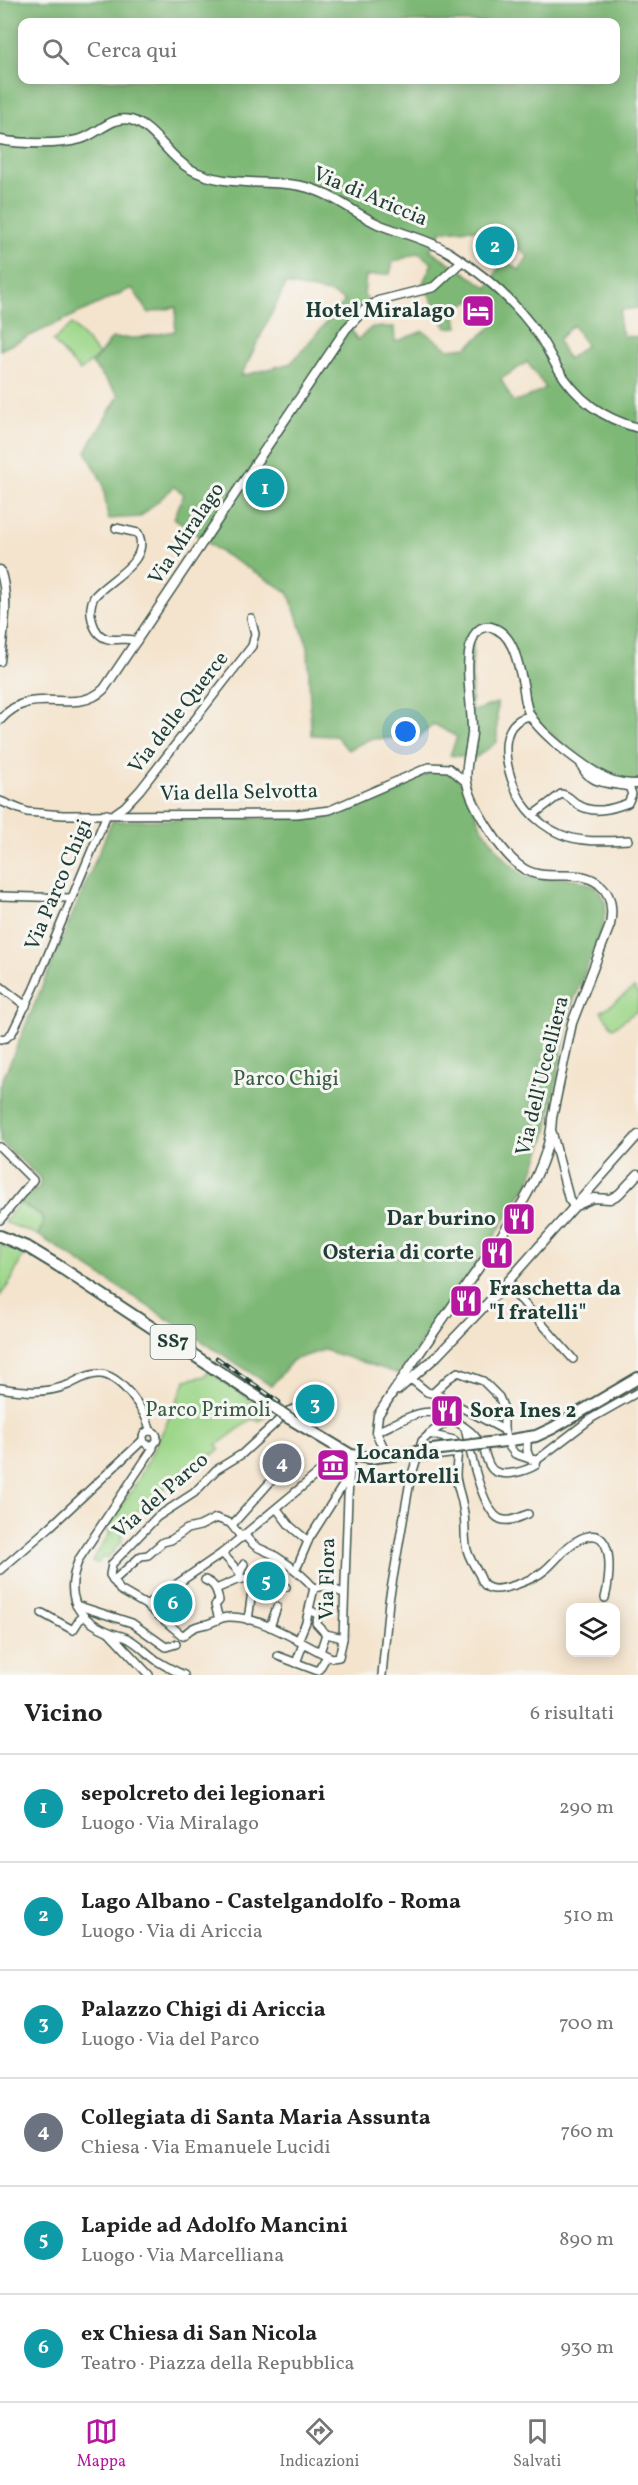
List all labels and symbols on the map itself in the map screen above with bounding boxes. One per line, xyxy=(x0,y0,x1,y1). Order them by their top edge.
street label: Via di Ariccia xyxy=(308,160,432,234)
pin: 2 xyxy=(476,224,514,268)
hotel icon: Hotel Miralago xyxy=(460,293,496,329)
place label: Hotel Miralago xyxy=(305,297,455,326)
pin: 1 xyxy=(246,466,284,510)
street label: Via Miralago xyxy=(142,477,232,591)
street label: Via delle Querce xyxy=(122,646,236,780)
your location xyxy=(391,717,420,746)
street label: Via della Selvotta xyxy=(160,777,318,809)
street label: Via Parco Chigi xyxy=(18,815,100,955)
street label: Via dell'Uccelliera xyxy=(509,993,577,1159)
park label: Parco Chigi xyxy=(233,1065,339,1094)
restaurant icon: Dar burino xyxy=(501,1201,537,1237)
place label: Dar burino xyxy=(387,1205,496,1234)
restaurant icon: Osteria di corte xyxy=(479,1235,515,1271)
place label: Osteria di corte xyxy=(323,1239,474,1268)
place label: Fraschetta da "I fratelli" xyxy=(489,1275,621,1328)
restaurant icon: Fraschetta da "I fratelli" xyxy=(448,1283,484,1319)
road number: SS7 xyxy=(150,1325,195,1359)
pin: 3 xyxy=(296,1382,334,1426)
restaurant icon: Sora Ines 2 xyxy=(429,1393,465,1429)
park label: Parco Primoli xyxy=(145,1396,271,1425)
place label: Sora Ines 2 xyxy=(470,1397,576,1426)
place label: Locanda Martorelli xyxy=(356,1439,460,1492)
pin: 4 xyxy=(262,1440,302,1486)
street label: Via del Parco xyxy=(107,1446,215,1546)
museum icon: Locanda Martorelli xyxy=(315,1447,351,1483)
street label: Via Flora xyxy=(313,1537,343,1621)
pin: 5 xyxy=(246,1558,286,1604)
pin: 6 xyxy=(154,1580,192,1626)

